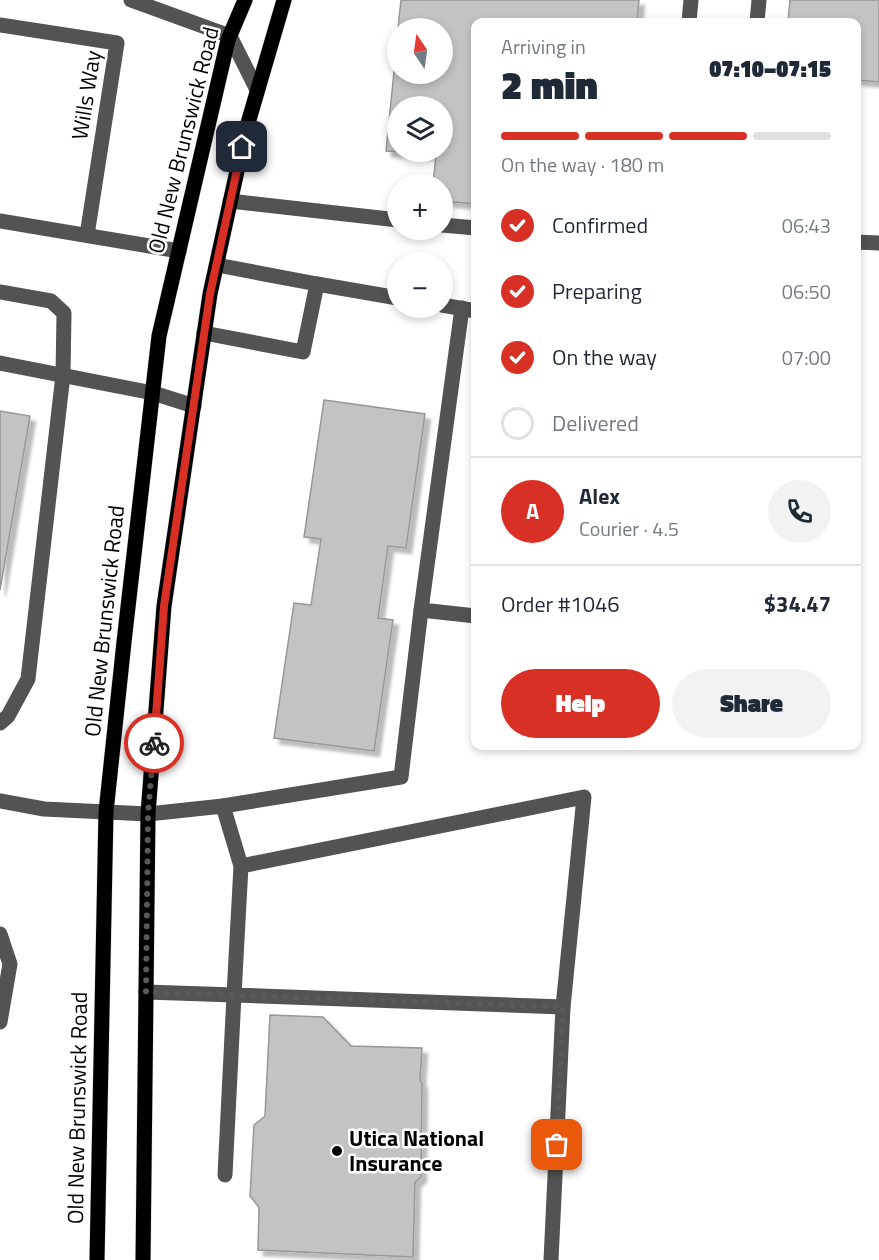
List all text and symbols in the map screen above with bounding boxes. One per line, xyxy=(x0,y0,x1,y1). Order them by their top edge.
north arrow xyxy=(387,18,453,84)
map controls xyxy=(387,18,453,318)
street label: Old New Brunswick Road xyxy=(138,23,228,257)
text: Arriving in xyxy=(501,31,586,62)
street label: Wills Way xyxy=(62,47,110,142)
text: 07:10–07:15 xyxy=(709,52,831,86)
text: 2 min xyxy=(501,55,598,114)
button: layers xyxy=(387,96,453,162)
pin xyxy=(216,121,267,172)
icon: home xyxy=(225,130,258,163)
text: On the way · 180 m xyxy=(501,149,664,180)
button: + xyxy=(387,174,453,240)
text: Confirmed xyxy=(552,208,648,242)
icon: check xyxy=(501,209,534,242)
text: 06:43 xyxy=(782,210,831,241)
button: − xyxy=(387,252,453,318)
text: Preparing xyxy=(552,274,642,308)
icon: check xyxy=(501,275,534,308)
text: 06:50 xyxy=(782,276,831,307)
text: On the way xyxy=(552,340,657,374)
icon: check xyxy=(501,341,534,374)
text: 07:00 xyxy=(782,342,831,373)
text: Delivered xyxy=(552,406,639,440)
text: Alex xyxy=(579,479,620,513)
button: phone xyxy=(768,480,831,543)
text: A xyxy=(526,494,539,528)
street label: Old New Brunswick Road xyxy=(75,504,133,738)
text: Courier · 4.5 xyxy=(579,513,679,544)
text: Order #1046 xyxy=(501,587,620,621)
text: $34.47 xyxy=(764,587,831,621)
button: Help xyxy=(501,669,660,738)
button: Share xyxy=(672,669,831,738)
courier xyxy=(124,713,184,773)
icon: bike xyxy=(138,727,171,760)
street label: Old New Brunswick Road xyxy=(58,992,96,1224)
pin xyxy=(531,1119,582,1170)
place label: Utica National Insurance xyxy=(349,1121,484,1180)
icon: bag xyxy=(540,1128,573,1161)
marker: Utica National Insurance xyxy=(330,1144,344,1158)

